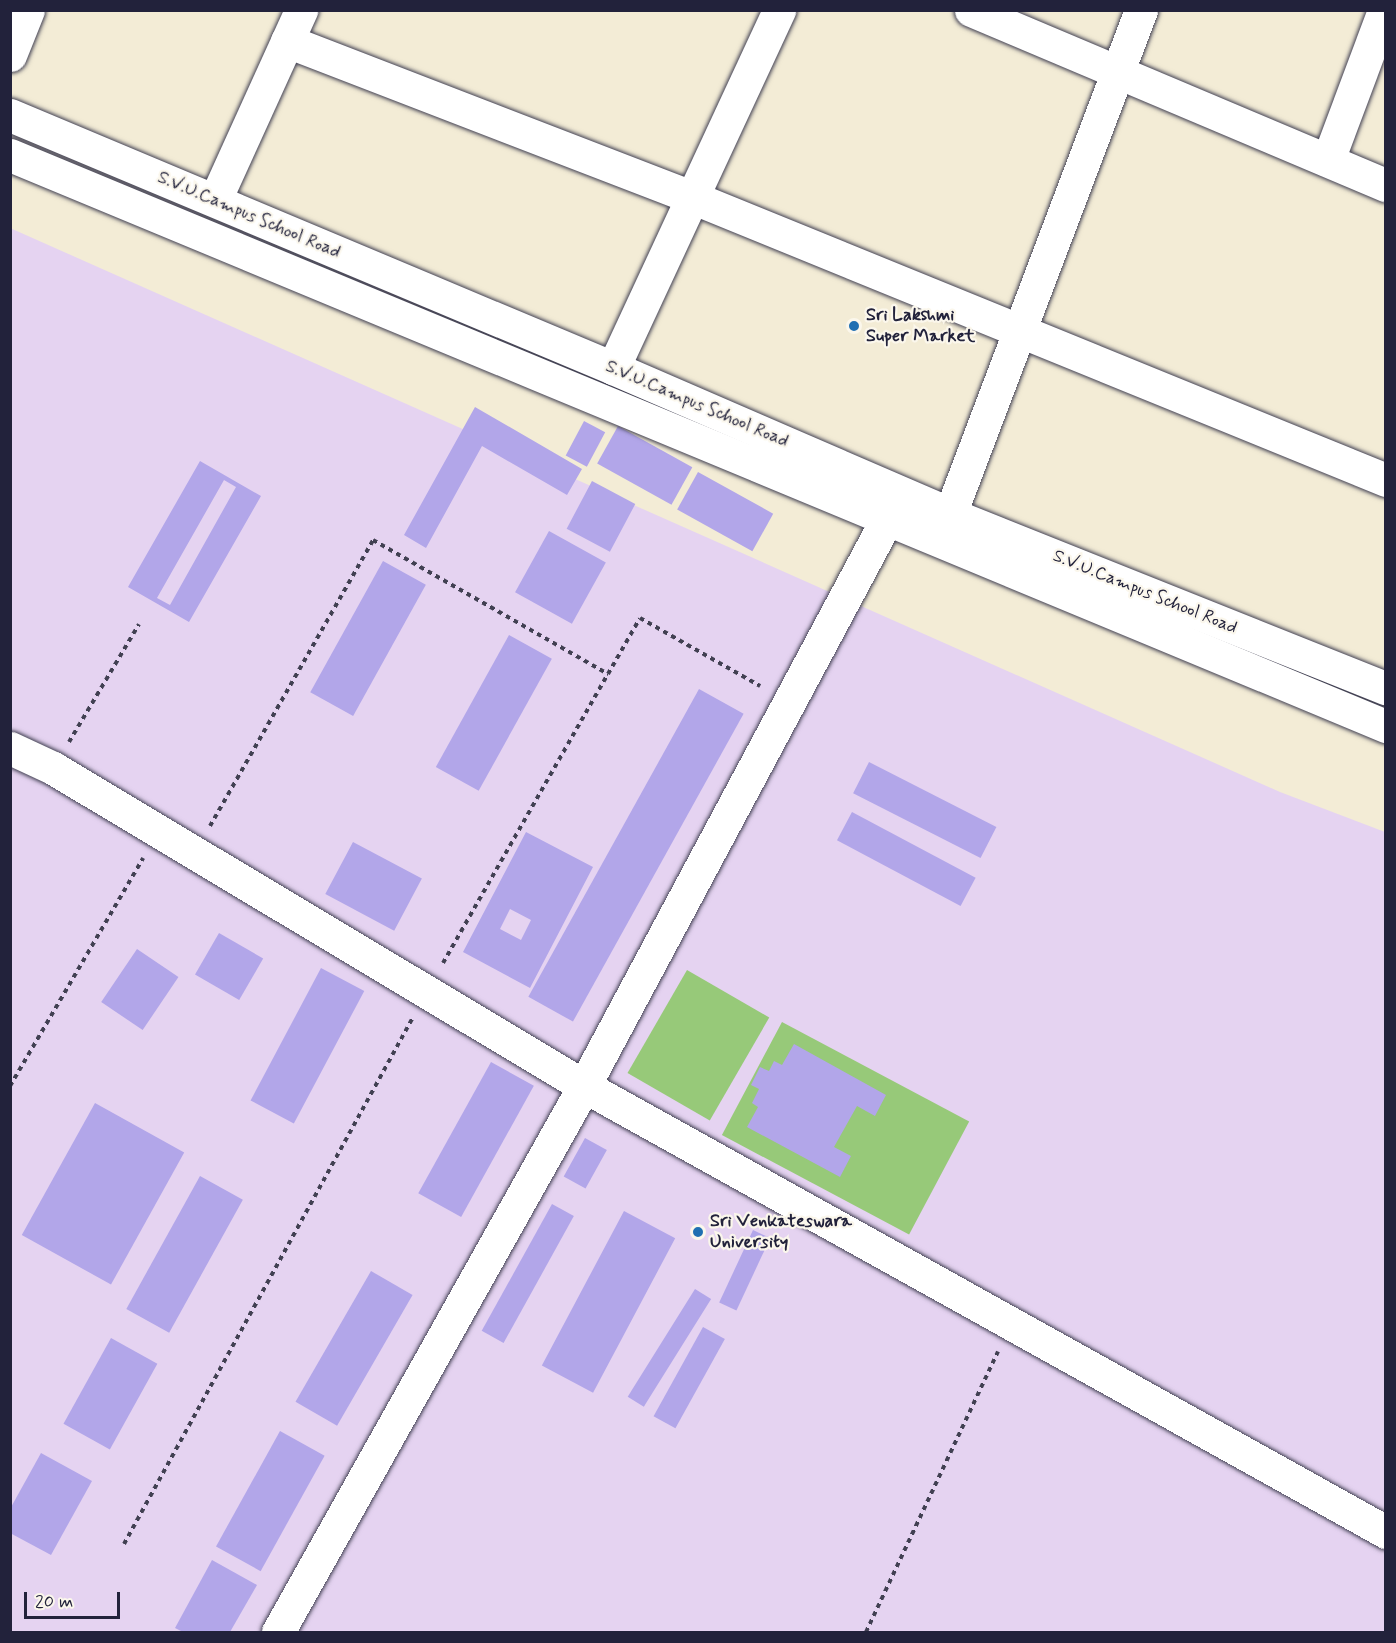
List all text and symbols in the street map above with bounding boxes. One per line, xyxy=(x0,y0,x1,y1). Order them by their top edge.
street label: S.V.U.Campus School Road xyxy=(154,166,344,264)
place label: Sri Lakshmi Super Market xyxy=(866,305,973,348)
marker: Sri Lakshmi Super Market xyxy=(847,319,861,333)
street label: S.V.U.Campus School Road xyxy=(602,355,792,453)
street label: S.V.U.Campus School Road xyxy=(1049,545,1241,639)
place label: Sri Venkateswara University xyxy=(710,1211,849,1254)
marker: Sri Venkateswara University xyxy=(691,1225,705,1239)
scale bar xyxy=(27,1580,123,1618)
text: 20 m xyxy=(35,1590,73,1614)

